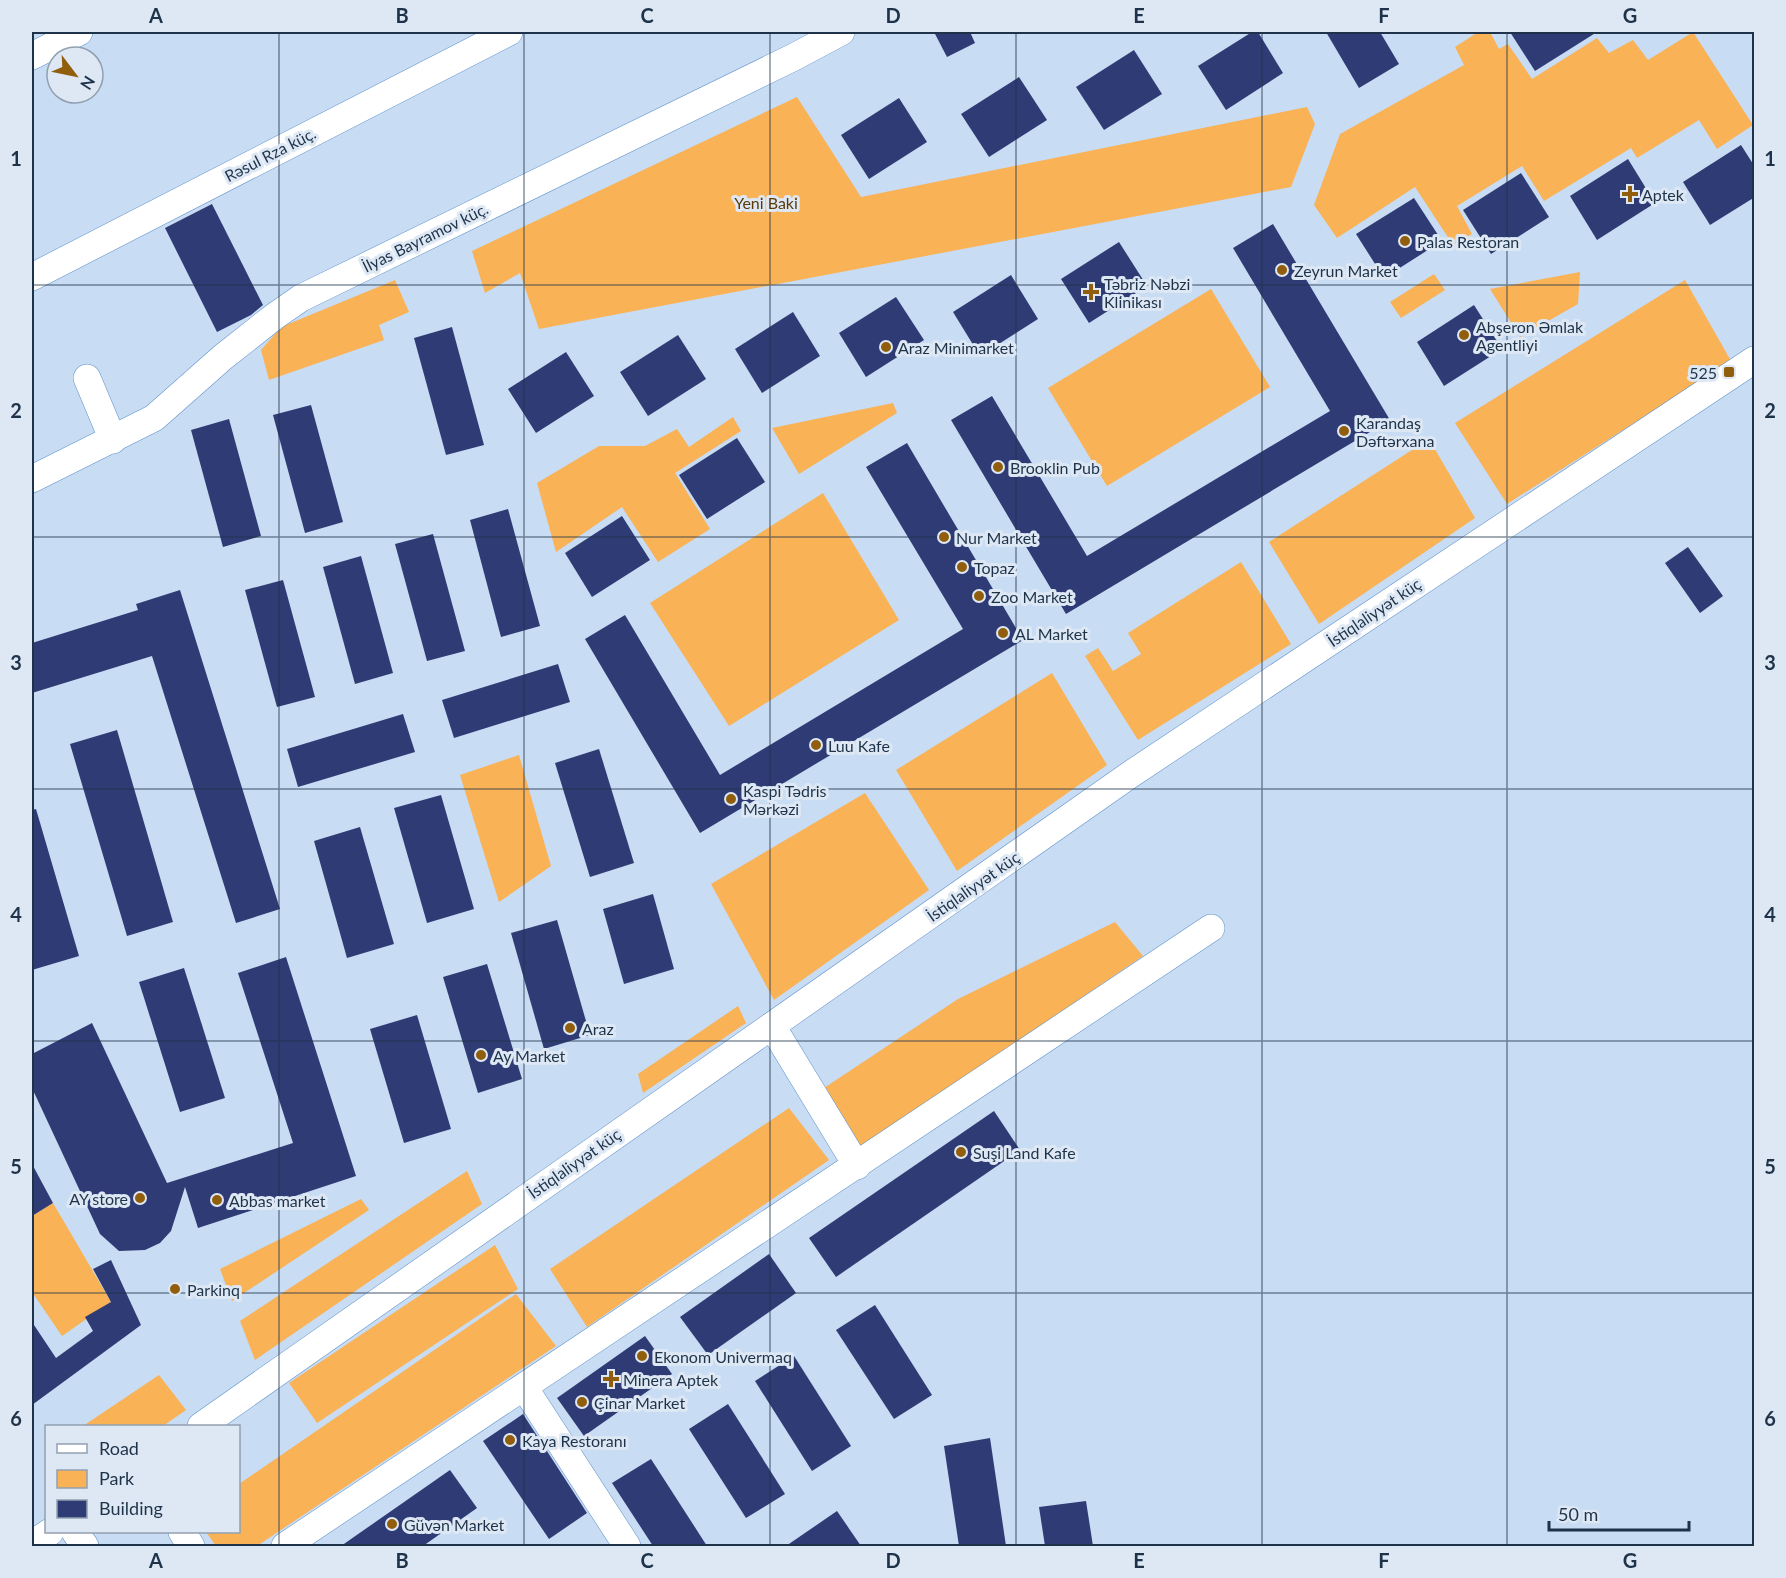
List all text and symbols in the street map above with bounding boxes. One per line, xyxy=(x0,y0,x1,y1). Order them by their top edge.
text: A xyxy=(148,3,163,27)
text: B xyxy=(395,3,409,27)
text: C xyxy=(640,3,654,27)
text: D xyxy=(885,3,901,27)
text: E xyxy=(1133,3,1145,27)
text: F xyxy=(1378,3,1390,27)
text: G xyxy=(1623,3,1637,27)
north arrow xyxy=(45,45,105,105)
text: N xyxy=(77,73,99,93)
street label: Rəsul Rza küç. xyxy=(221,123,319,185)
text: 1 xyxy=(10,146,22,170)
text: 1 xyxy=(1764,146,1776,170)
place label: Aptek xyxy=(1642,185,1685,204)
marker: Aptek xyxy=(1623,187,1637,201)
park label: Yeni Baki xyxy=(734,193,798,212)
street label: İlyas Bayramov küç. xyxy=(359,198,491,276)
place label: Palas Restoran xyxy=(1417,232,1519,251)
marker: Palas Restoran xyxy=(1398,234,1412,248)
place label: Zeyrun Market xyxy=(1294,261,1398,280)
marker: Zeyrun Market xyxy=(1275,263,1289,277)
place label: Təbriz Nəbzi Klinikası xyxy=(1104,274,1190,311)
marker: Təbriz Nəbzi Klinikası xyxy=(1082,283,1100,301)
place label: Abşeron Əmlak Agentliyi xyxy=(1476,317,1584,354)
marker: Abşeron Əmlak Agentliyi xyxy=(1457,328,1471,342)
place label: Araz Minimarket xyxy=(898,338,1014,357)
marker: Araz Minimarket xyxy=(879,340,893,354)
place label: 525 xyxy=(1689,363,1717,382)
marker: 525 xyxy=(1722,365,1736,379)
text: 2 xyxy=(10,398,22,422)
text: 2 xyxy=(1764,398,1776,422)
place label: Karandaş Dəftərxana xyxy=(1356,413,1434,450)
marker: Karandaş Dəftərxana xyxy=(1337,424,1351,438)
place label: Brooklin Pub xyxy=(1010,458,1100,477)
marker: Brooklin Pub xyxy=(991,460,1005,474)
place label: Nur Market xyxy=(956,528,1037,547)
marker: Nur Market xyxy=(937,530,951,544)
place label: Topaz xyxy=(974,558,1015,577)
marker: Topaz xyxy=(955,560,969,574)
street label: İstiqlaliyyət küç xyxy=(1324,574,1425,650)
place label: Zoo Market xyxy=(991,587,1073,606)
marker: Zoo Market xyxy=(972,589,986,603)
place label: AL Market xyxy=(1015,624,1088,643)
marker: AL Market xyxy=(996,626,1010,640)
text: 3 xyxy=(10,650,22,674)
text: 3 xyxy=(1764,650,1776,674)
place label: Luu Kafe xyxy=(828,736,890,755)
marker: Luu Kafe xyxy=(809,738,823,752)
place label: Kaspi Tədris Mərkəzi xyxy=(743,781,827,818)
marker: Kaspi Tədris Mərkəzi xyxy=(724,792,738,806)
street label: İstiqlaliyyət küç xyxy=(923,847,1023,925)
text: 4 xyxy=(10,902,22,926)
text: 4 xyxy=(1764,902,1776,926)
place label: Araz xyxy=(582,1019,614,1038)
marker: Araz xyxy=(563,1021,577,1035)
place label: Ay Market xyxy=(493,1046,566,1065)
marker: Ay Market xyxy=(474,1048,488,1062)
street label: İstiqlaliyyət küç xyxy=(524,1124,624,1202)
place label: Suşi Land Kafe xyxy=(973,1143,1076,1162)
marker: Suşi Land Kafe xyxy=(954,1145,968,1159)
text: 5 xyxy=(10,1154,22,1178)
text: 5 xyxy=(1764,1154,1776,1178)
place label: AY store xyxy=(69,1189,128,1208)
marker: AY store xyxy=(133,1191,147,1205)
place label: Abbas market xyxy=(229,1191,326,1210)
marker: Abbas market xyxy=(210,1193,224,1207)
place label: Parkinq xyxy=(187,1280,240,1299)
marker: Parkinq xyxy=(168,1282,182,1296)
place label: Ekonom Univermaq xyxy=(654,1347,792,1366)
marker: Ekonom Univermaq xyxy=(635,1349,649,1363)
place label: Minera Aptek xyxy=(623,1370,719,1389)
marker: Minera Aptek xyxy=(604,1372,618,1386)
place label: Çinar Market xyxy=(594,1393,685,1412)
marker: Çinar Market xyxy=(575,1395,589,1409)
text: 6 xyxy=(10,1406,22,1430)
text: 6 xyxy=(1764,1406,1776,1430)
legend xyxy=(45,1425,240,1533)
place label: Kaya Restoranı xyxy=(522,1431,627,1450)
marker: Kaya Restoranı xyxy=(503,1433,517,1447)
text: Road xyxy=(99,1437,139,1459)
text: Park xyxy=(99,1467,135,1489)
scale bar xyxy=(1549,1494,1688,1532)
text: Building xyxy=(99,1497,163,1519)
text: 50 m xyxy=(1558,1503,1598,1525)
place label: Güvən Market xyxy=(404,1515,505,1534)
marker: Güvən Market xyxy=(385,1517,399,1531)
text: A xyxy=(148,1548,163,1572)
text: B xyxy=(395,1548,409,1572)
text: C xyxy=(640,1548,654,1572)
text: D xyxy=(885,1548,901,1572)
text: E xyxy=(1133,1548,1145,1572)
text: F xyxy=(1378,1548,1390,1572)
text: G xyxy=(1623,1548,1637,1572)

